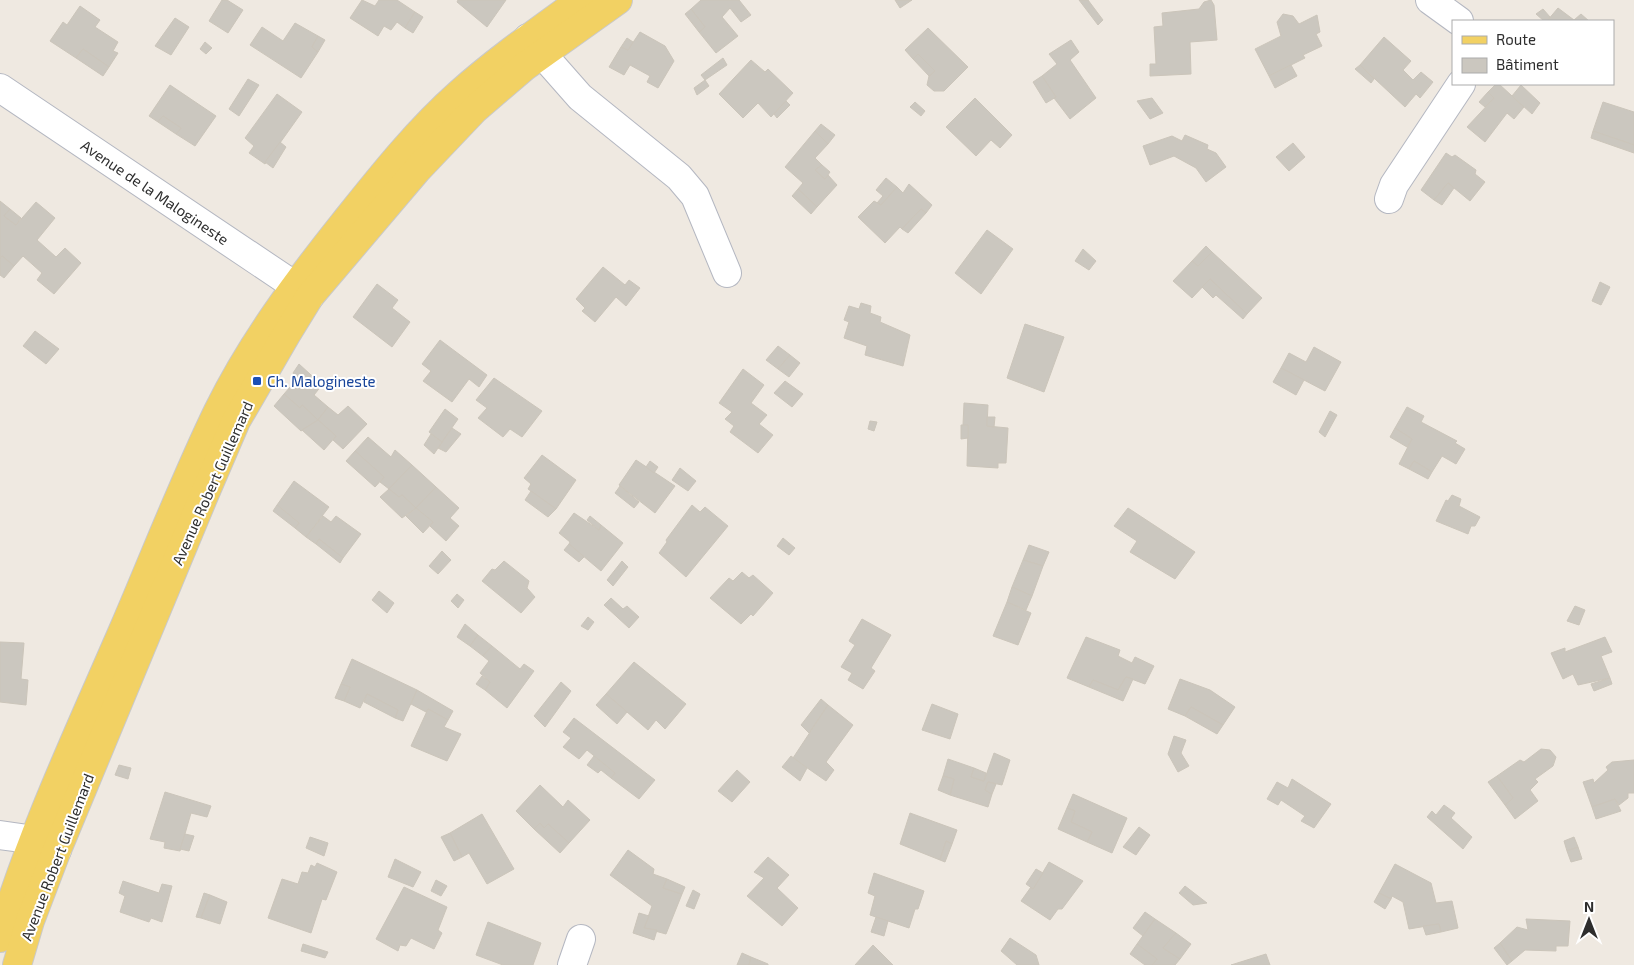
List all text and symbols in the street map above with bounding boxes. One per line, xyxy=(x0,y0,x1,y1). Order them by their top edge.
legend xyxy=(1452,20,1614,85)
text: Route xyxy=(1496,30,1536,48)
text: Bâtiment xyxy=(1496,55,1559,73)
street label: Avenue de la Malogineste xyxy=(78,136,232,248)
place label: Ch. Malogineste xyxy=(267,372,376,390)
marker: Ch. Malogineste xyxy=(251,375,263,387)
street label: Avenue Robert Guillemard xyxy=(168,398,256,568)
street label: Avenue Robert Guillemard xyxy=(17,771,97,943)
north arrow xyxy=(1564,895,1614,945)
text: N xyxy=(1584,898,1594,915)

